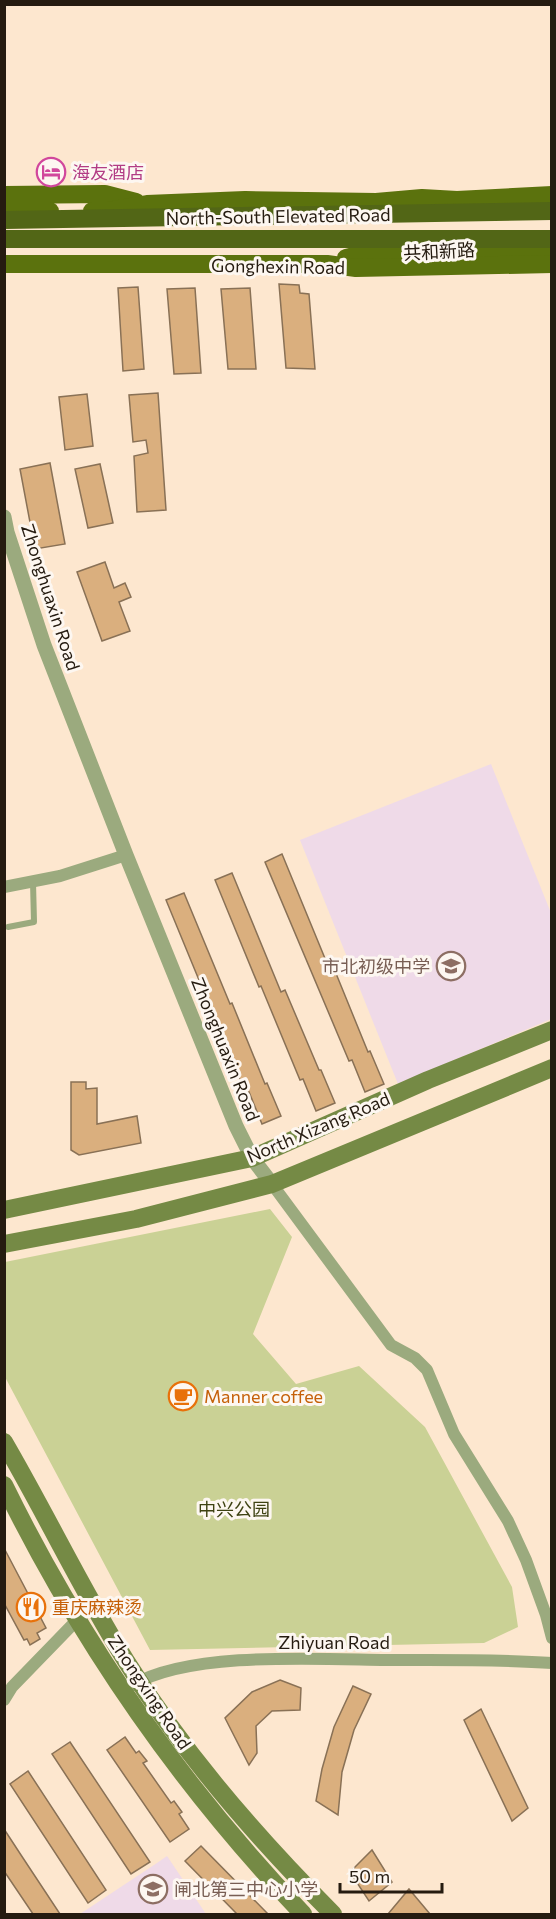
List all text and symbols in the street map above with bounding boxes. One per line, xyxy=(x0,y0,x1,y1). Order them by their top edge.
hotel icon: 海友酒店 xyxy=(35,156,67,188)
place label: 海友酒店 xyxy=(72,161,144,183)
street label: North-South Elevated Road xyxy=(165,203,391,229)
street label: 共和新路 xyxy=(402,238,476,264)
street label: Gonghexin Road xyxy=(211,254,345,278)
street label: Zhonghuaxin Road xyxy=(17,521,85,673)
school or university icon: 市北初级中学 xyxy=(435,950,467,982)
place label: 市北初级中学 xyxy=(322,955,430,977)
street label: Zhonghuaxin Road xyxy=(187,974,265,1124)
street label: North Xizang Road xyxy=(243,1087,393,1167)
cafe icon: Manner coffee xyxy=(167,1380,199,1412)
place label: Manner coffee xyxy=(204,1385,323,1407)
park label: 中兴公园 xyxy=(198,1498,270,1520)
restaurant icon: 重庆麻辣烫 xyxy=(15,1591,47,1623)
place label: 重庆麻辣烫 xyxy=(52,1596,142,1618)
street label: Zhongxing Road xyxy=(104,1631,196,1753)
street label: Zhiyuan Road xyxy=(278,1631,390,1653)
scale bar xyxy=(340,1856,442,1894)
text: 50 m xyxy=(349,1865,390,1887)
school or university icon: 闸北第三中心小学 xyxy=(137,1873,169,1905)
place label: 闸北第三中心小学 xyxy=(174,1878,318,1900)

